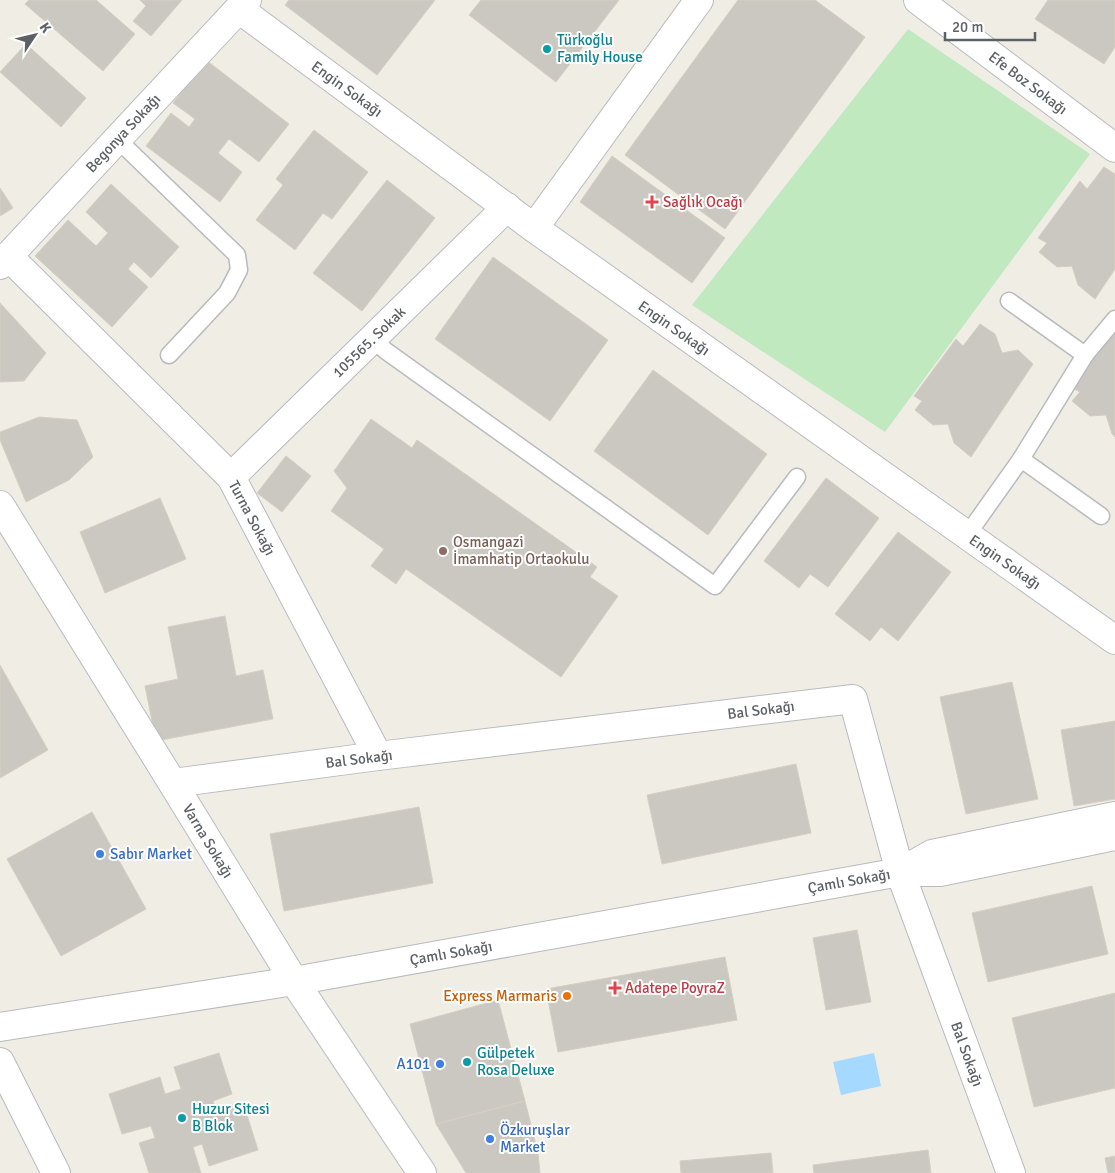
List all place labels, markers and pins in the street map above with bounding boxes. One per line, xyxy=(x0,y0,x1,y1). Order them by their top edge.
place label: Türkoğlu Family House xyxy=(557,31,643,66)
marker: Türkoğlu Family House xyxy=(541,43,553,55)
place label: Sağlık Ocağı xyxy=(663,193,743,211)
marker: Sağlık Ocağı xyxy=(645,195,659,209)
place label: Osmangazi İmamhatip Ortaokulu xyxy=(453,533,589,568)
marker: Osmangazi İmamhatip Ortaokulu xyxy=(437,545,449,557)
place label: Sabır Market xyxy=(110,845,192,863)
marker: Sabır Market xyxy=(94,848,106,860)
place label: Adatepe PoyraZ xyxy=(625,979,725,997)
marker: Adatepe PoyraZ xyxy=(609,982,621,994)
place label: Express Marmaris xyxy=(443,987,557,1005)
marker: Express Marmaris xyxy=(561,990,573,1002)
place label: Gülpetek Rosa Deluxe xyxy=(477,1044,555,1079)
place label: A101 xyxy=(397,1055,430,1073)
marker: Gülpetek Rosa Deluxe xyxy=(461,1056,473,1068)
marker: A101 xyxy=(434,1058,446,1070)
place label: Huzur Sitesi B Blok xyxy=(192,1100,270,1135)
marker: Huzur Sitesi B Blok xyxy=(176,1112,188,1124)
place label: Özkuruşlar Market xyxy=(500,1121,570,1156)
marker: Özkuruşlar Market xyxy=(484,1133,496,1145)

